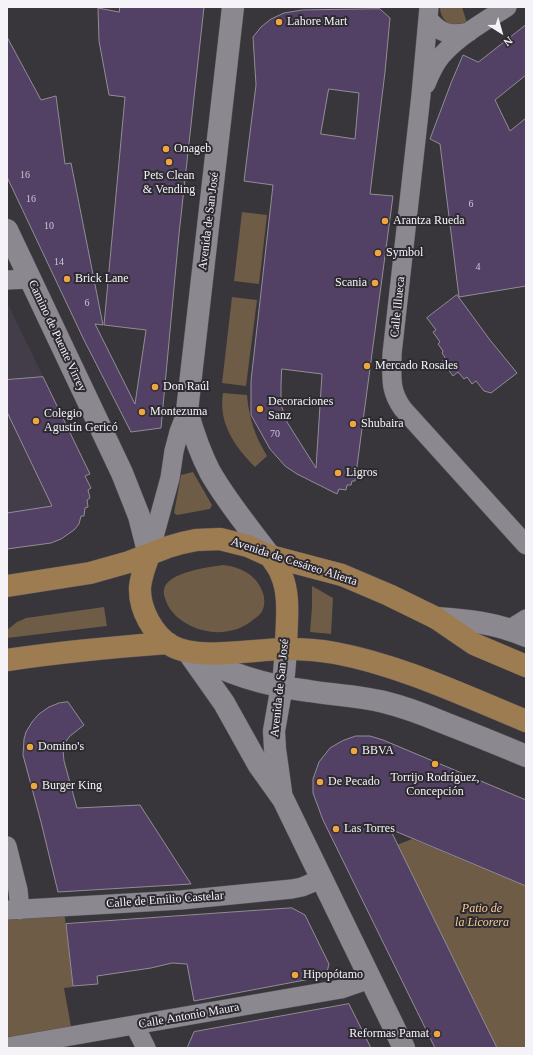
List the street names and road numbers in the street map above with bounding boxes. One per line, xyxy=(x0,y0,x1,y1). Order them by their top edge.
street label: Avenida de San José xyxy=(196,171,222,271)
street label: Calle Illueca xyxy=(388,276,408,338)
street label: Camino de Puente Virrey xyxy=(25,278,89,394)
street label: Avenida de Cesáreo Alierta xyxy=(229,535,359,589)
street label: Avenida de San José xyxy=(268,638,292,738)
street label: Calle de Emilio Castelar xyxy=(106,889,224,911)
street label: Calle Antonio Maura xyxy=(138,1000,240,1032)

